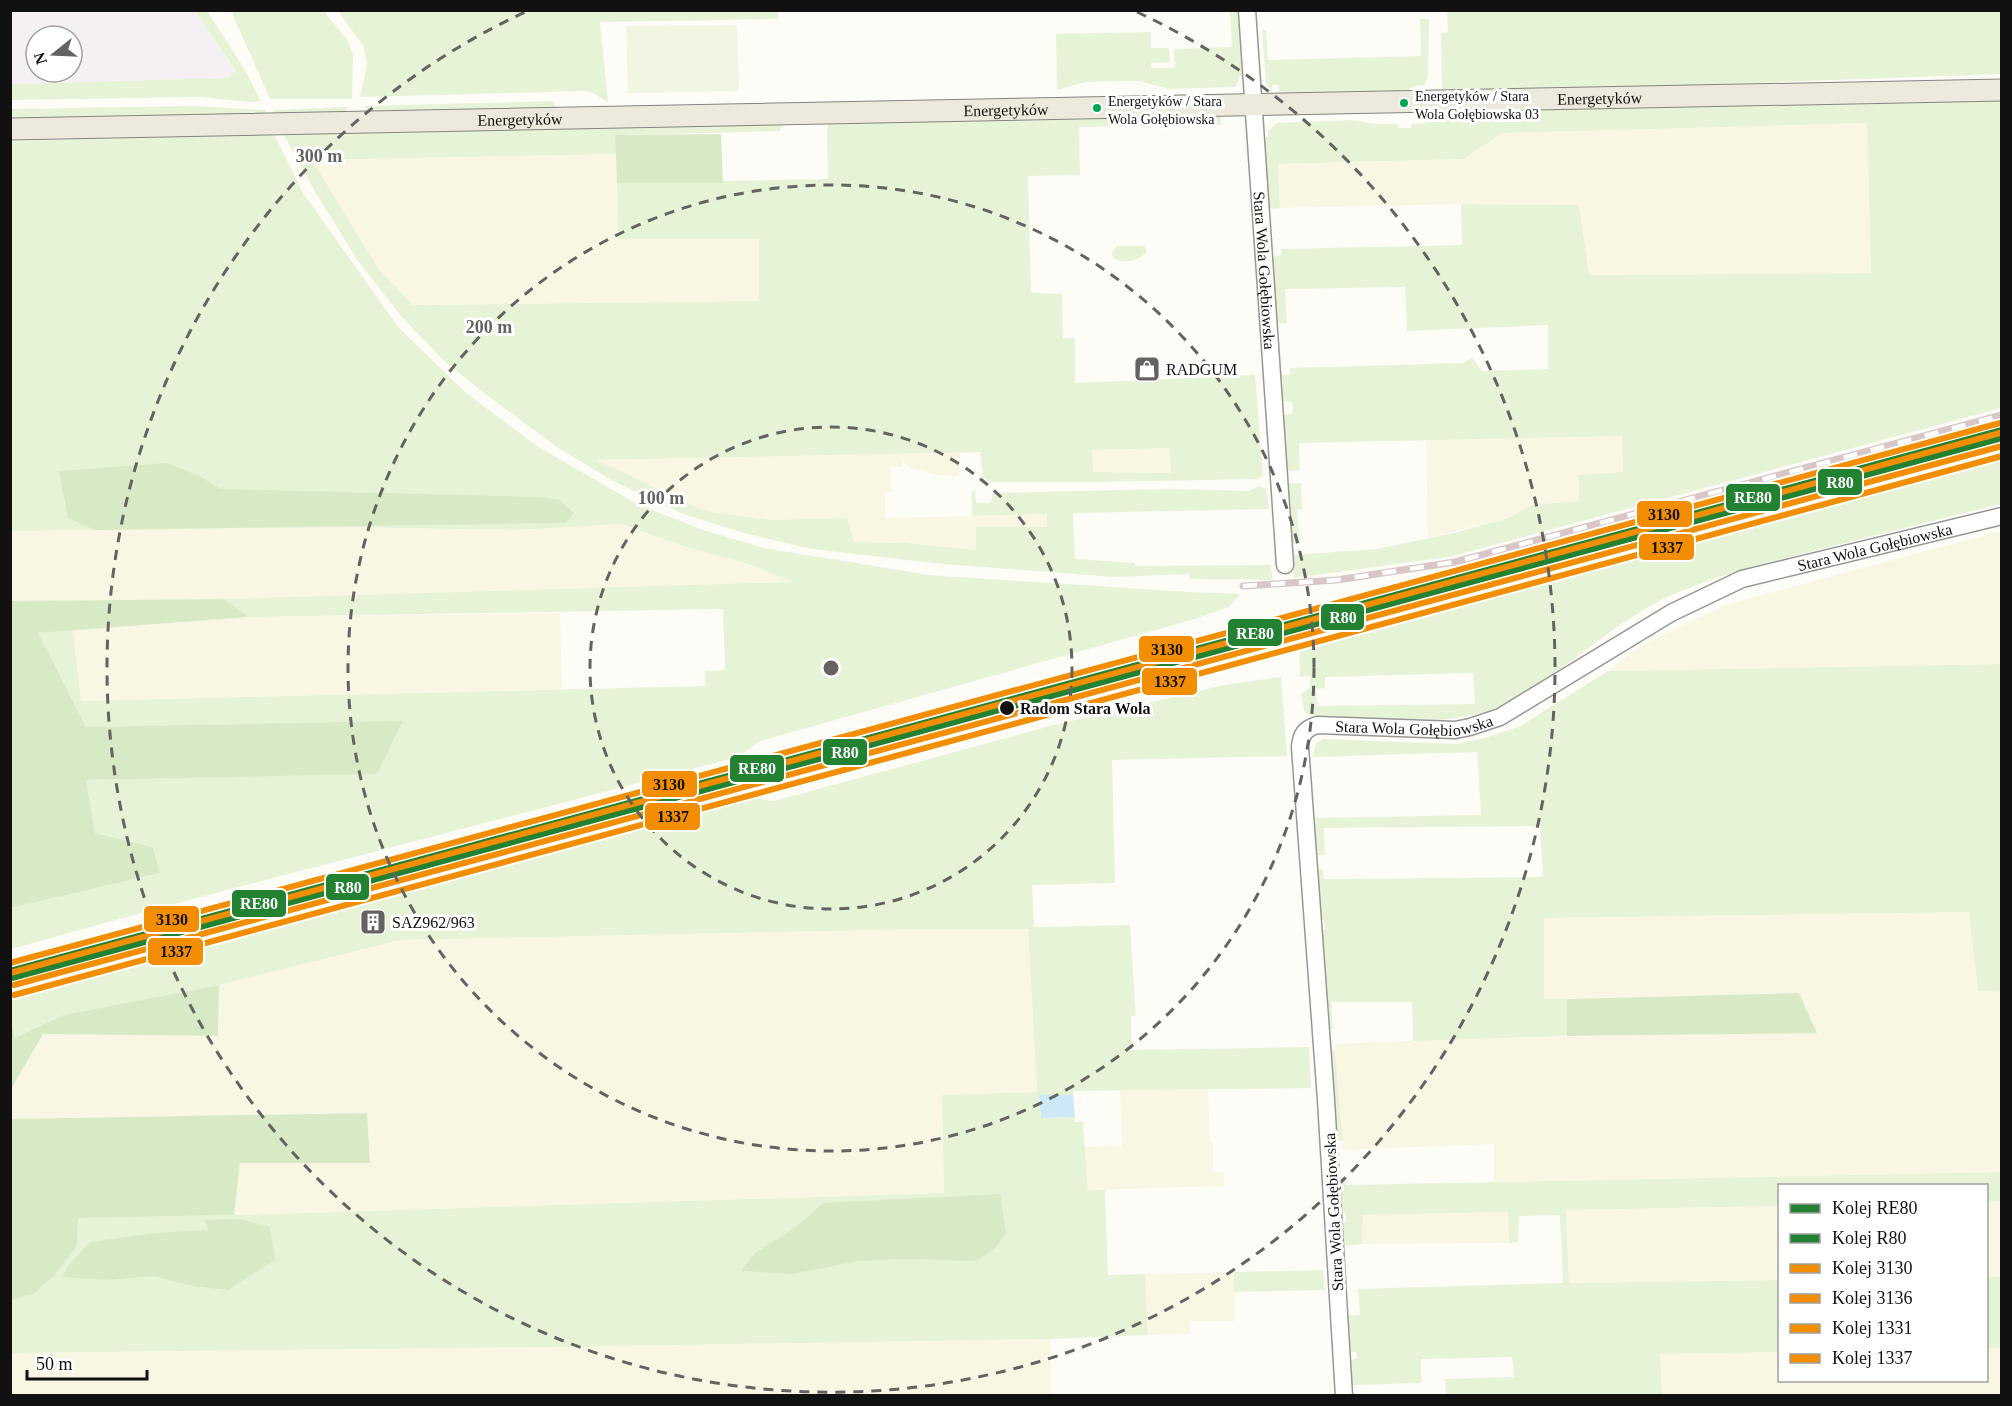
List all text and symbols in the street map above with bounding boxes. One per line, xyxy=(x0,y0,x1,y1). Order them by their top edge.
north arrow xyxy=(24,24,84,84)
text: N xyxy=(30,50,50,67)
place label: Energetyków / Stara Wola Gołębiowska 03 xyxy=(1415,89,1539,122)
street label: Energetyków xyxy=(1557,89,1643,108)
place label: Energetyków / Stara Wola Gołębiowska xyxy=(1108,94,1223,127)
marker: Energetyków / Stara Wola Gołębiowska 03 xyxy=(1398,97,1410,109)
street label: Energetyków xyxy=(963,101,1049,120)
marker: Energetyków / Stara Wola Gołębiowska xyxy=(1091,102,1103,114)
street label: Energetyków xyxy=(477,110,563,129)
text: 300 m xyxy=(296,146,342,166)
street label: Stara Wola Gołębiowska xyxy=(1250,191,1278,350)
text: 200 m xyxy=(466,317,512,337)
shop icon: RADGUM xyxy=(1132,354,1162,384)
place label: RADGUM xyxy=(1166,361,1237,378)
line badge: R80 xyxy=(1817,468,1863,496)
text: R80 xyxy=(1826,474,1854,491)
line badge: RE80 xyxy=(1725,483,1781,512)
text: 100 m xyxy=(638,488,684,508)
text: RE80 xyxy=(1734,489,1772,506)
line badge: 3130 xyxy=(1636,500,1693,528)
text: 3130 xyxy=(1648,506,1680,523)
street label: Stara Wola Gołębiowska xyxy=(1796,520,1954,574)
line badge: 1337 xyxy=(1638,533,1695,561)
text: 1337 xyxy=(1651,539,1683,556)
line badge: R80 xyxy=(1320,603,1365,631)
text: R80 xyxy=(1329,609,1357,626)
line badge: RE80 xyxy=(1227,618,1283,647)
text: RE80 xyxy=(1236,625,1274,642)
line badge: 3130 xyxy=(1138,635,1195,663)
text: 3130 xyxy=(1151,641,1183,658)
centre of rings xyxy=(821,658,841,678)
line badge: 1337 xyxy=(1141,667,1198,696)
text: 1337 xyxy=(1154,673,1186,690)
marker: Radom Stara Wola xyxy=(998,699,1016,717)
place label: Radom Stara Wola xyxy=(1020,700,1150,717)
street label: Stara Wola Gołębiowska xyxy=(1335,712,1495,739)
line badge: R80 xyxy=(822,738,868,766)
text: R80 xyxy=(831,744,859,761)
line badge: RE80 xyxy=(729,754,785,783)
text: RE80 xyxy=(738,760,776,777)
line badge: 3130 xyxy=(641,770,698,798)
text: 3130 xyxy=(653,776,685,793)
line badge: 1337 xyxy=(644,802,701,831)
text: 1337 xyxy=(657,808,689,825)
line badge: R80 xyxy=(325,873,370,901)
text: R80 xyxy=(334,879,362,896)
line badge: RE80 xyxy=(231,889,287,918)
text: RE80 xyxy=(240,895,278,912)
line badge: 3130 xyxy=(143,905,200,933)
building icon: SAZ962/963 xyxy=(358,907,388,937)
text: 3130 xyxy=(156,911,188,928)
place label: SAZ962/963 xyxy=(392,914,475,931)
line badge: 1337 xyxy=(147,937,204,966)
text: 1337 xyxy=(160,943,192,960)
street label: Stara Wola Gołębiowska xyxy=(1321,1132,1347,1292)
legend xyxy=(1778,1184,1988,1382)
text: Kolej RE80 xyxy=(1832,1198,1918,1218)
text: Kolej R80 xyxy=(1832,1228,1907,1248)
text: Kolej 3130 xyxy=(1832,1258,1913,1278)
text: Kolej 3136 xyxy=(1832,1288,1913,1308)
text: Kolej 1331 xyxy=(1832,1318,1913,1338)
scale bar xyxy=(27,1343,147,1381)
text: Kolej 1337 xyxy=(1832,1348,1913,1368)
text: 50 m xyxy=(36,1354,73,1374)

